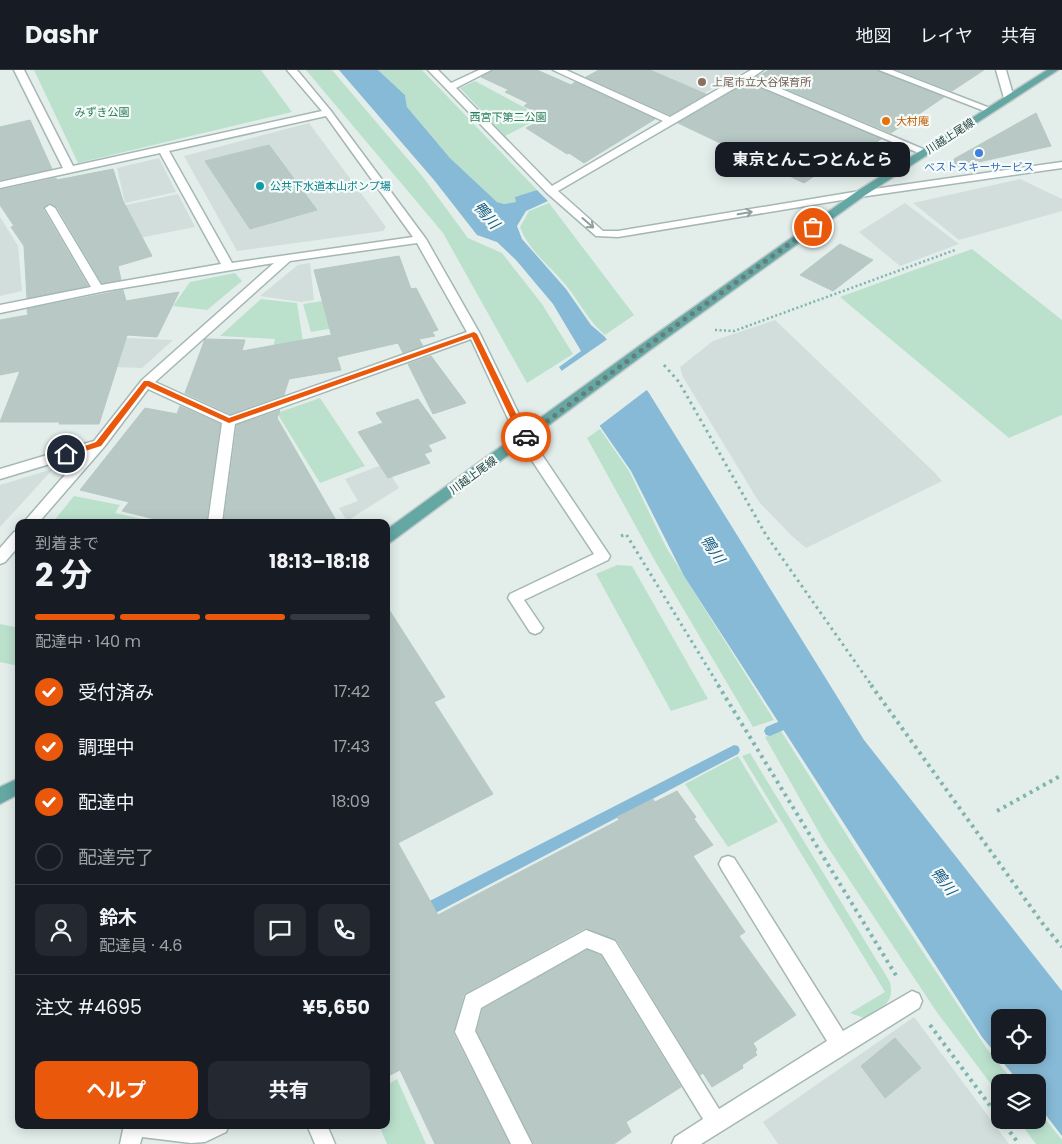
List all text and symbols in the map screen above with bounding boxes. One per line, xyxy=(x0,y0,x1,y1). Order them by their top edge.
text: Dashr xyxy=(25,18,99,51)
text: 地図 xyxy=(856,23,892,48)
text: レイヤ xyxy=(920,23,973,48)
text: 共有 xyxy=(1001,23,1037,48)
place label: 上尾市立大谷保育所 xyxy=(712,74,812,90)
marker: 上尾市立大谷保育所 xyxy=(696,76,708,88)
park label: みずき公園 xyxy=(75,104,130,120)
park label: 西宮下第二公園 xyxy=(470,109,547,125)
place label: 大村庵 xyxy=(896,113,929,129)
street label: 川越上尾線 xyxy=(923,114,977,158)
marker: 大村庵 xyxy=(880,115,892,127)
callout: 東京とんこつとんとら xyxy=(716,142,910,177)
marker: ベストスキーサービス xyxy=(973,147,985,159)
text: 東京とんこつとんとら xyxy=(732,148,893,171)
place label: ベストスキーサービス xyxy=(924,159,1034,175)
place label: 公共下水道本山ポンプ場 xyxy=(270,178,391,194)
marker: 公共下水道本山ポンプ場 xyxy=(254,180,266,192)
water label: 鴨川 xyxy=(469,197,506,235)
pin xyxy=(792,206,834,248)
one-way arrow xyxy=(736,208,752,218)
icon: bag xyxy=(799,213,827,241)
one-way arrow xyxy=(581,217,594,228)
courier xyxy=(501,412,551,462)
icon: car xyxy=(512,423,540,451)
pin xyxy=(45,433,87,475)
icon: home xyxy=(52,440,80,468)
street label: 川越上尾線 xyxy=(446,452,500,498)
water label: 鴨川 xyxy=(696,531,731,569)
text: 到着まで xyxy=(35,532,99,555)
text: 18:13–18:18 xyxy=(269,548,370,575)
text: 2 分 xyxy=(35,552,92,597)
text: 配達中 · 140 m xyxy=(35,630,141,653)
icon: check xyxy=(35,678,63,706)
text: 受付済み xyxy=(78,679,154,706)
text: 17:42 xyxy=(333,680,370,703)
icon: check xyxy=(35,733,63,761)
text: 調理中 xyxy=(78,734,135,761)
text: 17:43 xyxy=(333,735,370,758)
icon: check xyxy=(35,788,63,816)
text: 配達中 xyxy=(78,789,135,816)
text: 18:09 xyxy=(331,790,370,813)
text: 配達完了 xyxy=(78,844,154,871)
water label: 鴨川 xyxy=(926,863,963,901)
button: person xyxy=(35,904,87,956)
text: 鈴木 xyxy=(99,904,137,931)
button: chat xyxy=(254,904,306,956)
button: phone xyxy=(318,904,370,956)
text: 配達員 · 4.6 xyxy=(99,934,183,957)
text: 注文 #4695 xyxy=(35,994,142,1021)
text: ¥5,650 xyxy=(303,994,370,1021)
map controls xyxy=(991,1009,1046,1129)
button: locate xyxy=(991,1009,1046,1064)
button: ヘルプ xyxy=(35,1061,198,1119)
button: 共有 xyxy=(208,1061,370,1119)
button: layers xyxy=(991,1074,1046,1129)

